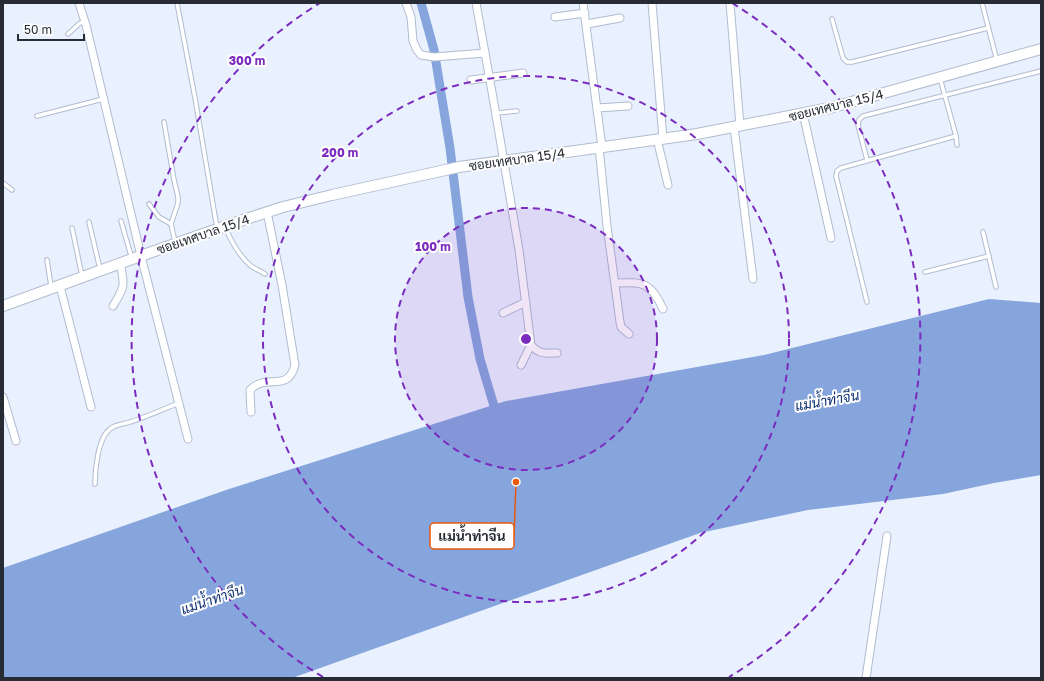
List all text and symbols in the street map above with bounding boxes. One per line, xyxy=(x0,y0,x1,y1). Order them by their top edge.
scale bar xyxy=(18,16,84,42)
text: 50 m xyxy=(24,22,52,37)
text: 300 m xyxy=(229,53,265,68)
street label: ซอยเทศบาล 15/4 xyxy=(787,85,885,124)
street label: ซอยเทศบาล 15/4 xyxy=(468,144,566,174)
text: 200 m xyxy=(322,145,358,160)
street label: ซอยเทศบาล 15/4 xyxy=(155,211,252,257)
text: 100 m xyxy=(415,239,451,254)
centre of rings xyxy=(519,332,533,346)
water label: แม่น้ำท่าจีน xyxy=(793,383,861,414)
callout: แม่น้ำท่าจีน xyxy=(430,523,514,549)
text: แม่น้ำท่าจีน xyxy=(438,524,506,544)
water label: แม่น้ำท่าจีน xyxy=(177,578,246,618)

